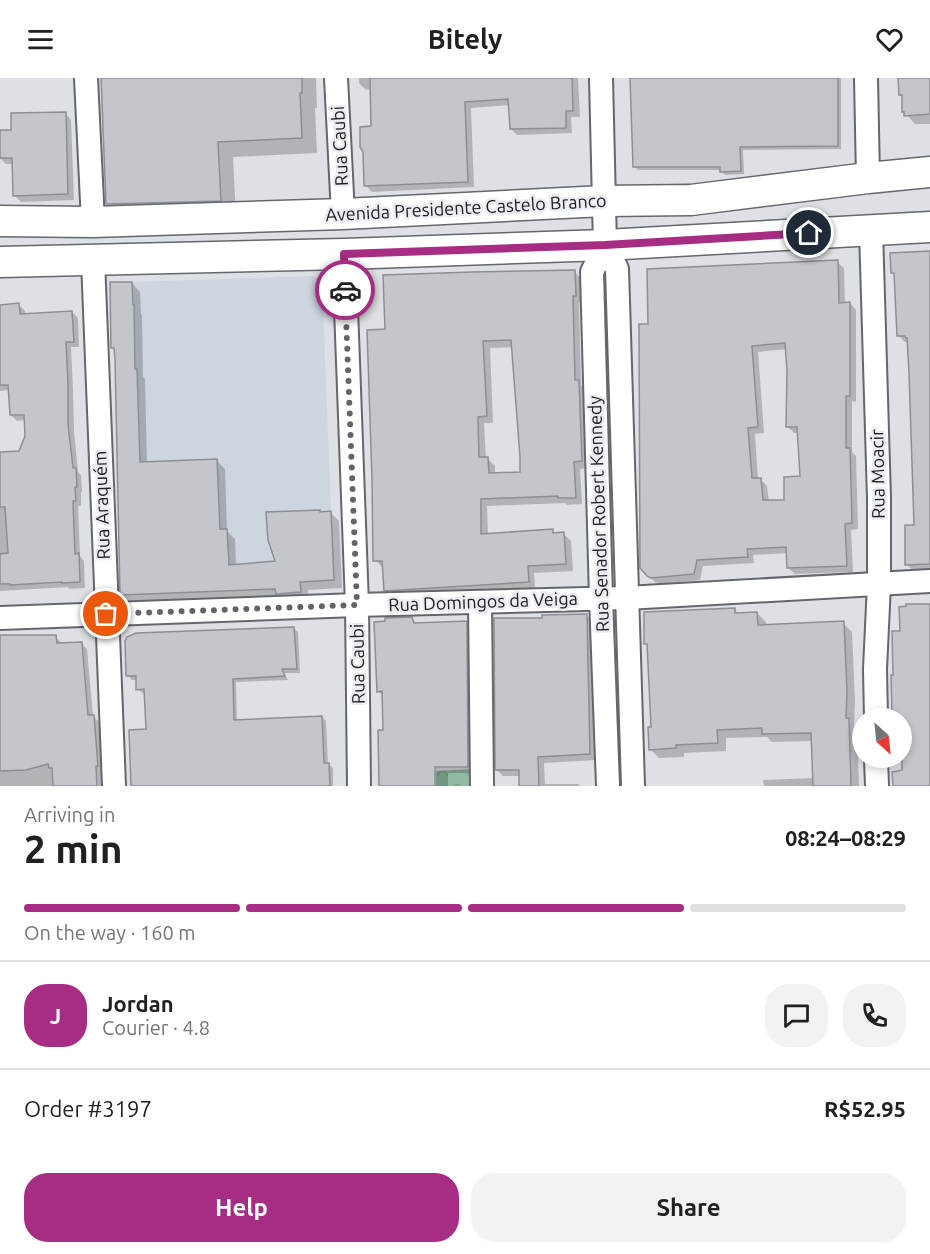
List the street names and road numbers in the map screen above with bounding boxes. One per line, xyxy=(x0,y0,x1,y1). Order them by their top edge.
street label: Rua Caubi xyxy=(327,105,351,187)
street label: Avenida Presidente Castelo Branco xyxy=(325,190,607,224)
street label: Rua Senador Robert Kennedy xyxy=(584,395,612,632)
street label: Rua Moacir xyxy=(866,429,888,519)
street label: Rua Araquém xyxy=(89,450,113,560)
street label: Rua Domingos da Veiga xyxy=(388,588,578,614)
street label: Rua Caubi xyxy=(346,624,368,704)

